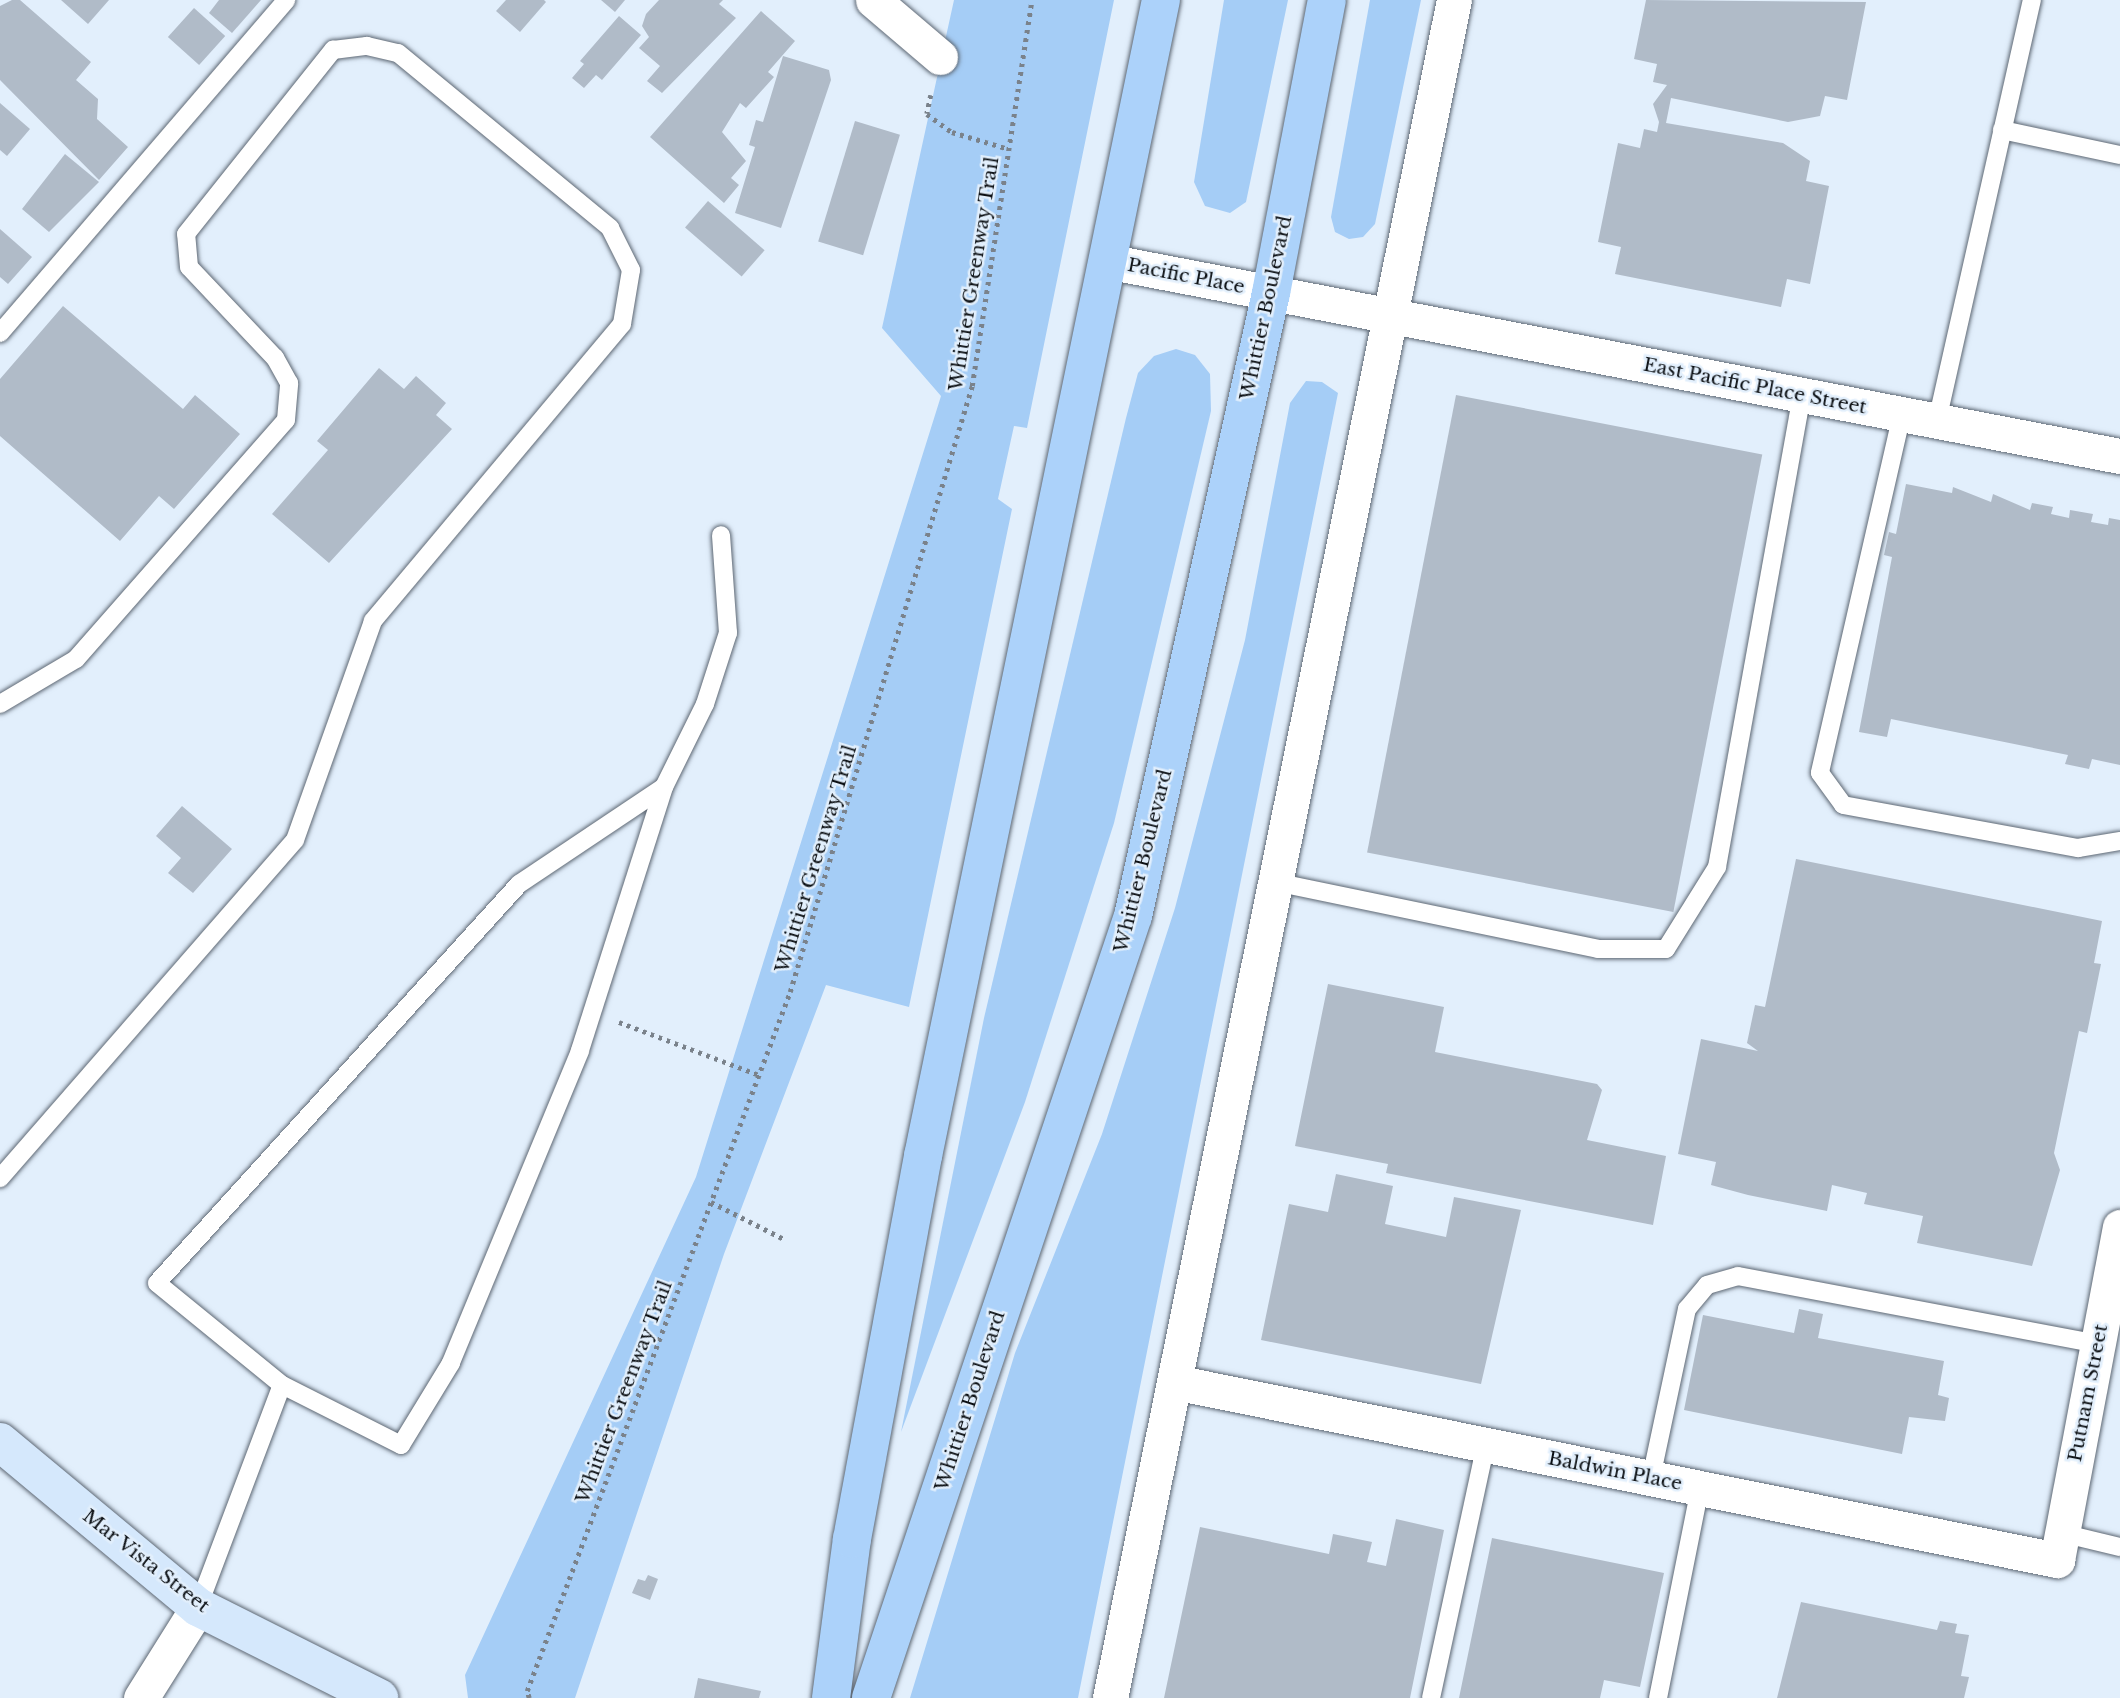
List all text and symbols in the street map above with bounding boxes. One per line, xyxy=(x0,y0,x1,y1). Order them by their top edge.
street label: Whittier Greenway Trail xyxy=(944,155,1004,393)
street label: Whittier Boulevard xyxy=(1235,213,1297,403)
street label: Pacific Place xyxy=(1125,253,1247,299)
street label: East Pacific Place Street xyxy=(1641,353,1869,419)
street label: Whittier Greenway Trail xyxy=(770,742,862,976)
street label: Whittier Boulevard xyxy=(1109,767,1177,955)
street label: Whittier Greenway Trail xyxy=(571,1277,677,1507)
street label: Whittier Boulevard xyxy=(930,1308,1010,1494)
street label: Putnam Street xyxy=(2063,1322,2113,1464)
street label: Baldwin Place xyxy=(1546,1447,1684,1495)
street label: Mar Vista Street xyxy=(78,1504,214,1618)

